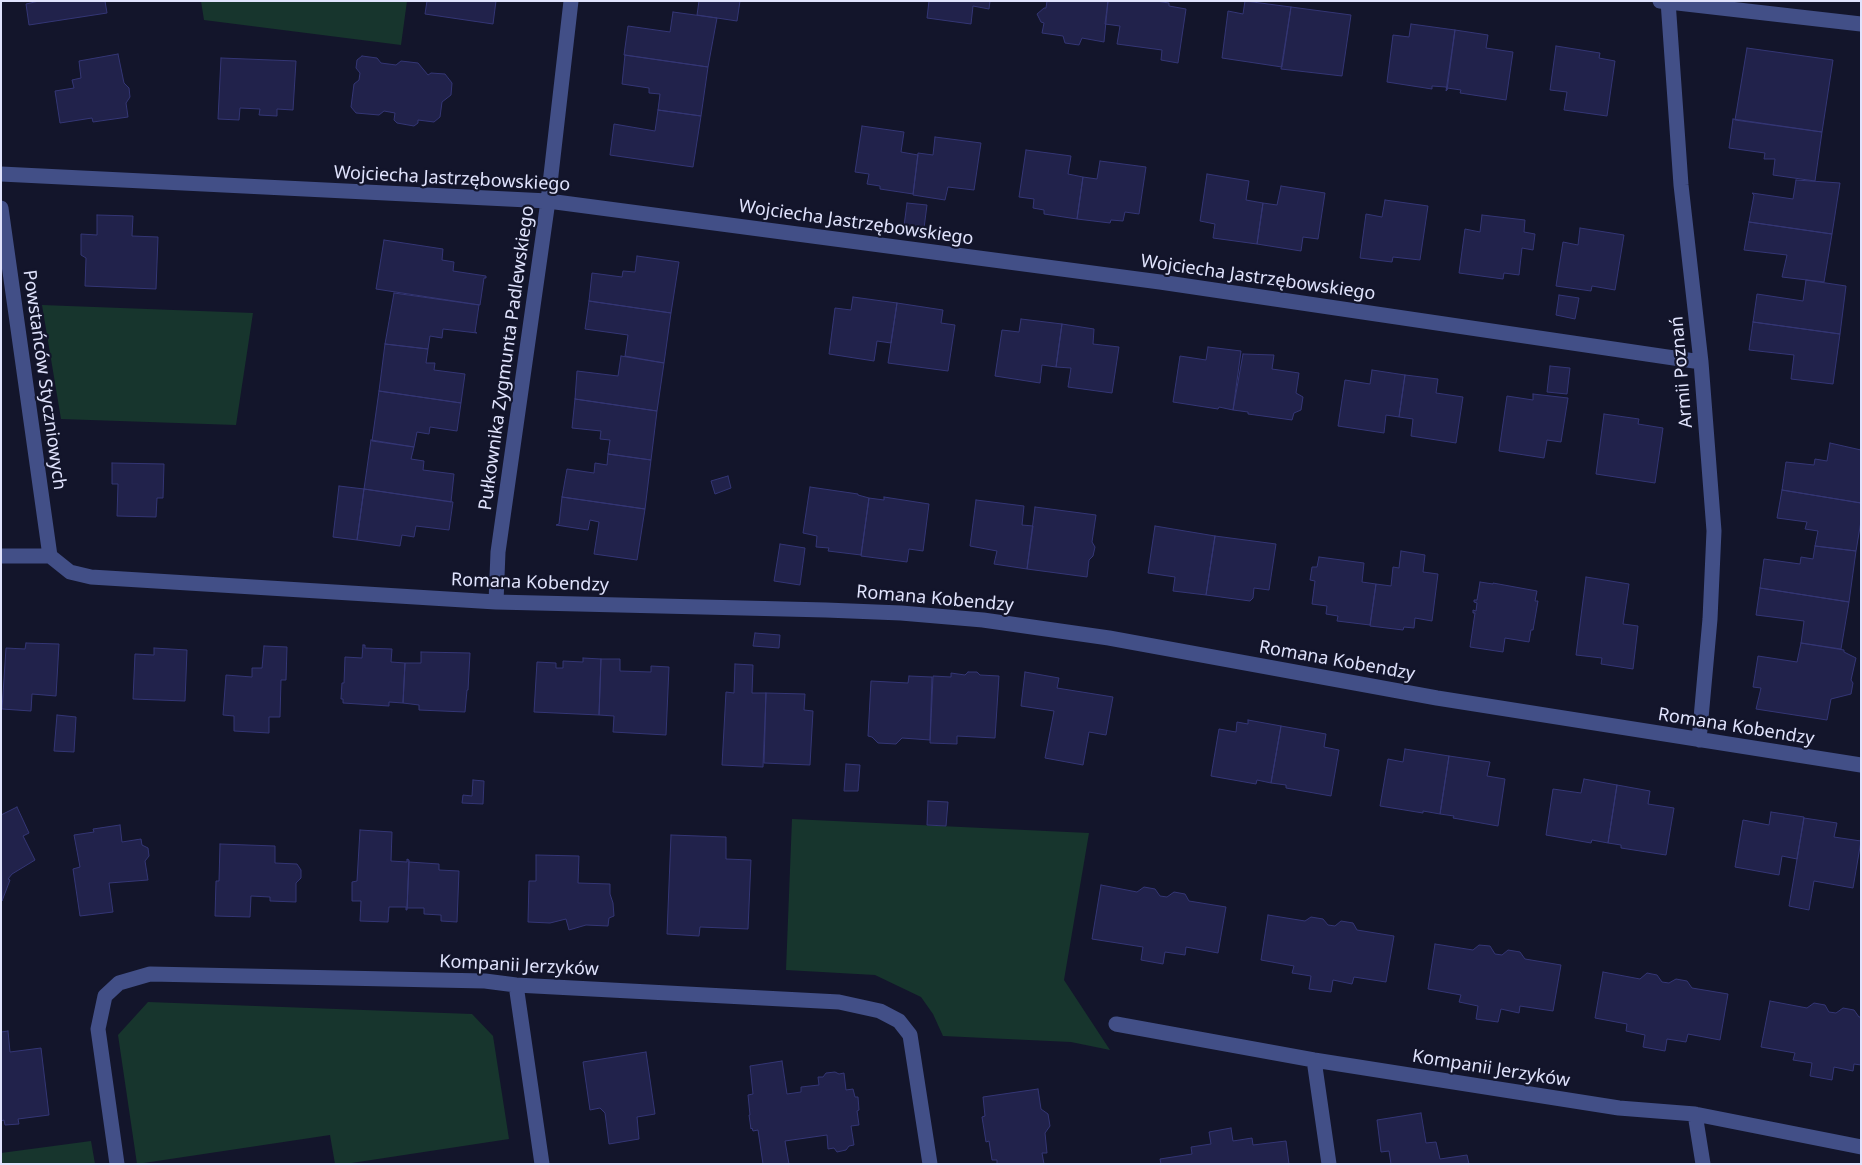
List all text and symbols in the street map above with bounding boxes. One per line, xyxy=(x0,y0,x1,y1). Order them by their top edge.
street label: Wojciecha Jastrzębowskiego xyxy=(333,162,571,196)
street label: Wojciecha Jastrzębowskiego xyxy=(737,196,975,250)
street label: Pułkownika Zygmunta Padlewskiego xyxy=(475,204,539,512)
street label: Wojciecha Jastrzębowskiego xyxy=(1139,251,1377,305)
street label: Powstańców Styczniowych xyxy=(18,269,70,491)
street label: Armii Poznań xyxy=(1666,315,1698,429)
street label: Romana Kobendzy xyxy=(451,569,609,597)
street label: Romana Kobendzy xyxy=(855,581,1015,617)
street label: Romana Kobendzy xyxy=(1257,637,1417,685)
street label: Romana Kobendzy xyxy=(1656,704,1816,750)
street label: Kompanii Jerzyków xyxy=(439,951,599,981)
street label: Kompanii Jerzyków xyxy=(1411,1046,1571,1092)

